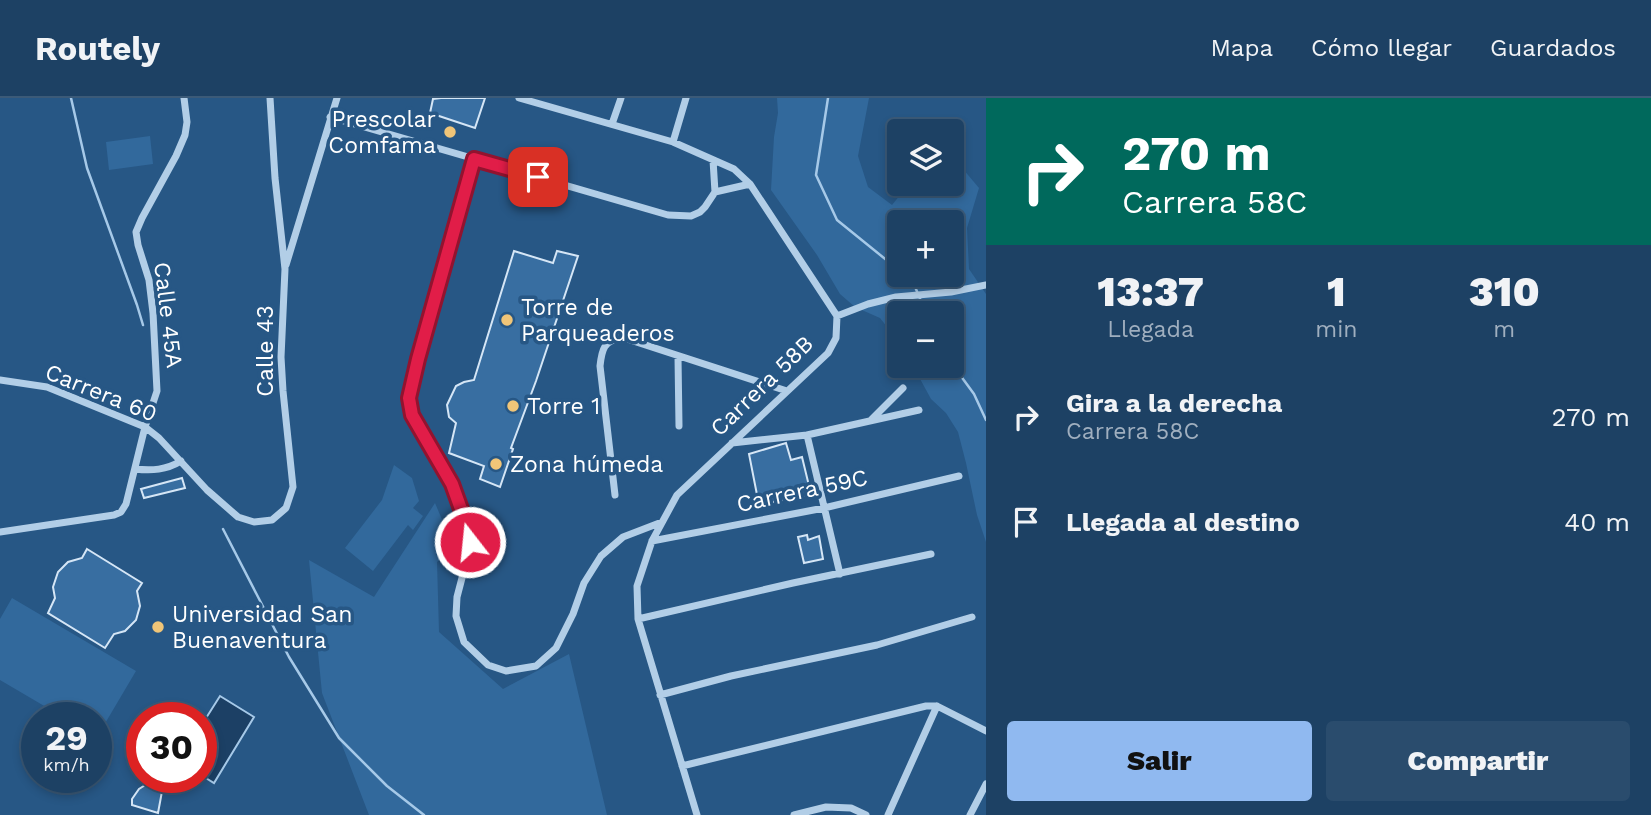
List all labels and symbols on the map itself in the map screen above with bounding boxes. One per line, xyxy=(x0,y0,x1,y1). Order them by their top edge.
place label: Prescolar Comfama xyxy=(328,106,436,159)
marker: Prescolar Comfama xyxy=(442,124,458,140)
pin xyxy=(508,147,568,207)
street label: Calle 45A xyxy=(148,260,188,370)
place label: Torre de Parqueaderos xyxy=(521,294,675,347)
street label: Calle 43 xyxy=(252,305,279,397)
marker: Torre de Parqueaderos xyxy=(499,312,515,328)
street label: Carrera 58B xyxy=(705,330,819,442)
street label: Carrera 60 xyxy=(41,358,161,428)
place label: Torre 1 xyxy=(527,393,600,420)
marker: Torre 1 xyxy=(505,398,521,414)
place label: Zona húmeda xyxy=(510,451,663,478)
marker: Zona húmeda xyxy=(488,456,504,472)
street label: Carrera 59C xyxy=(734,464,870,518)
position arrow xyxy=(433,505,507,579)
place label: Universidad San Buenaventura xyxy=(172,601,352,654)
marker: Universidad San Buenaventura xyxy=(150,619,166,635)
speed limit sign: 30 xyxy=(126,702,217,793)

